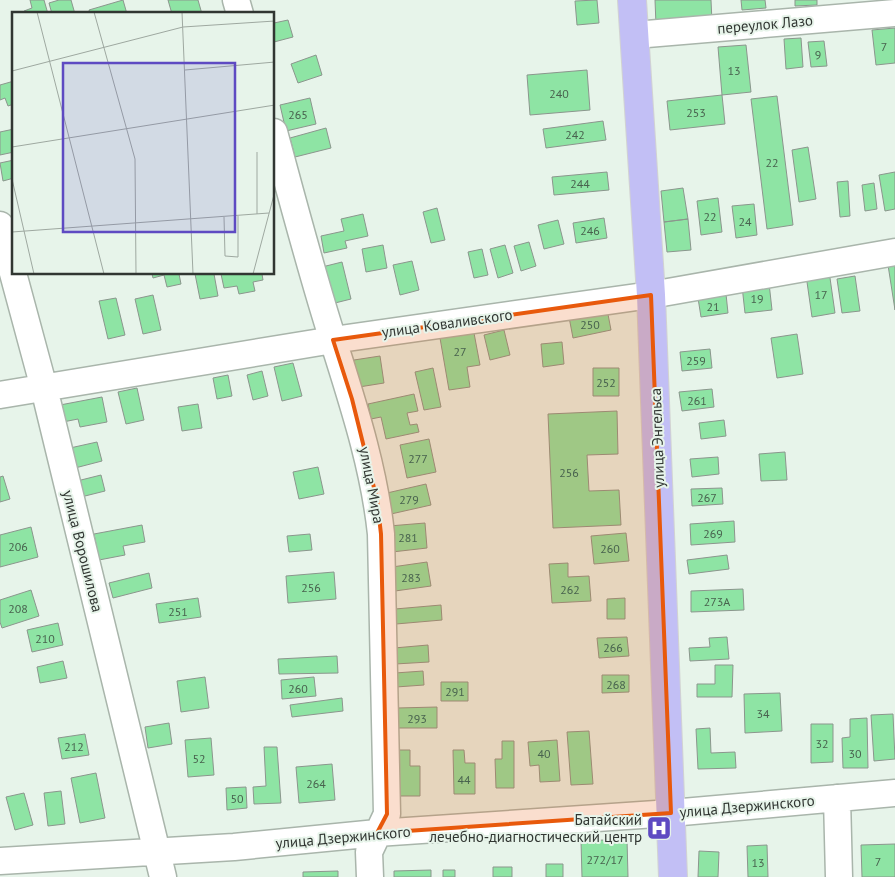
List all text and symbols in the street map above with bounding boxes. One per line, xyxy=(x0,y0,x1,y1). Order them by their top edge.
street label: переулок Лазо xyxy=(716,10,814,38)
inset map xyxy=(12,12,275,275)
house number: 7 xyxy=(881,39,887,54)
house number: 9 xyxy=(815,47,821,62)
house number: 13 xyxy=(727,63,741,78)
house number: 240 xyxy=(549,86,569,101)
house number: 253 xyxy=(686,105,706,120)
house number: 265 xyxy=(288,107,308,122)
house number: 242 xyxy=(565,127,585,142)
house number: 22 xyxy=(765,155,779,170)
house number: 244 xyxy=(570,176,590,191)
house number: 22 xyxy=(703,209,717,224)
house number: 24 xyxy=(738,214,752,229)
house number: 246 xyxy=(580,223,600,238)
house number: 17 xyxy=(814,287,828,302)
house number: 19 xyxy=(750,291,764,306)
house number: 21 xyxy=(706,299,720,314)
street label: улица Коваливского xyxy=(380,304,514,342)
house number: 250 xyxy=(580,317,600,332)
house number: 27 xyxy=(453,344,467,359)
house number: 259 xyxy=(686,353,706,368)
house number: 252 xyxy=(596,375,616,390)
street label: улица Энгельса xyxy=(646,388,668,488)
house number: 261 xyxy=(687,393,707,408)
street label: улица Мира xyxy=(355,445,389,525)
house number: 277 xyxy=(408,451,428,466)
house number: 256 xyxy=(559,465,579,480)
street label: улица Ворошилова xyxy=(59,488,107,614)
house number: 267 xyxy=(697,490,717,505)
house number: 279 xyxy=(399,492,419,507)
house number: 269 xyxy=(703,526,723,541)
house number: 281 xyxy=(398,530,418,545)
house number: 206 xyxy=(8,539,28,554)
house number: 260 xyxy=(600,541,620,556)
house number: 283 xyxy=(401,570,421,585)
house number: 256 xyxy=(301,580,321,595)
house number: 262 xyxy=(560,582,580,597)
house number: 273А xyxy=(704,594,730,609)
house number: 208 xyxy=(8,601,28,616)
house number: 251 xyxy=(168,604,188,619)
house number: 210 xyxy=(35,631,55,646)
house number: 266 xyxy=(603,640,623,655)
house number: 268 xyxy=(606,677,626,692)
house number: 260 xyxy=(288,681,308,696)
house number: 291 xyxy=(445,684,465,699)
house number: 34 xyxy=(756,706,770,721)
house number: 293 xyxy=(407,711,427,726)
house number: 32 xyxy=(815,736,829,751)
house number: 212 xyxy=(64,739,84,754)
house number: 40 xyxy=(537,746,551,761)
house number: 30 xyxy=(848,746,862,761)
house number: 52 xyxy=(192,751,206,766)
house number: 44 xyxy=(457,772,471,787)
house number: 264 xyxy=(306,776,326,791)
house number: 50 xyxy=(230,791,244,806)
street label: улица Дзержинского xyxy=(679,791,815,821)
place label: Батайский лечебно-диагностический центр xyxy=(429,810,642,846)
hospital icon: Батайский лечебно-диагностический центр xyxy=(646,815,672,841)
street label: улица Дзержинского xyxy=(275,822,411,852)
house number: 272/17 xyxy=(587,852,623,867)
house number: 7 xyxy=(875,854,881,869)
house number: 13 xyxy=(751,855,765,870)

